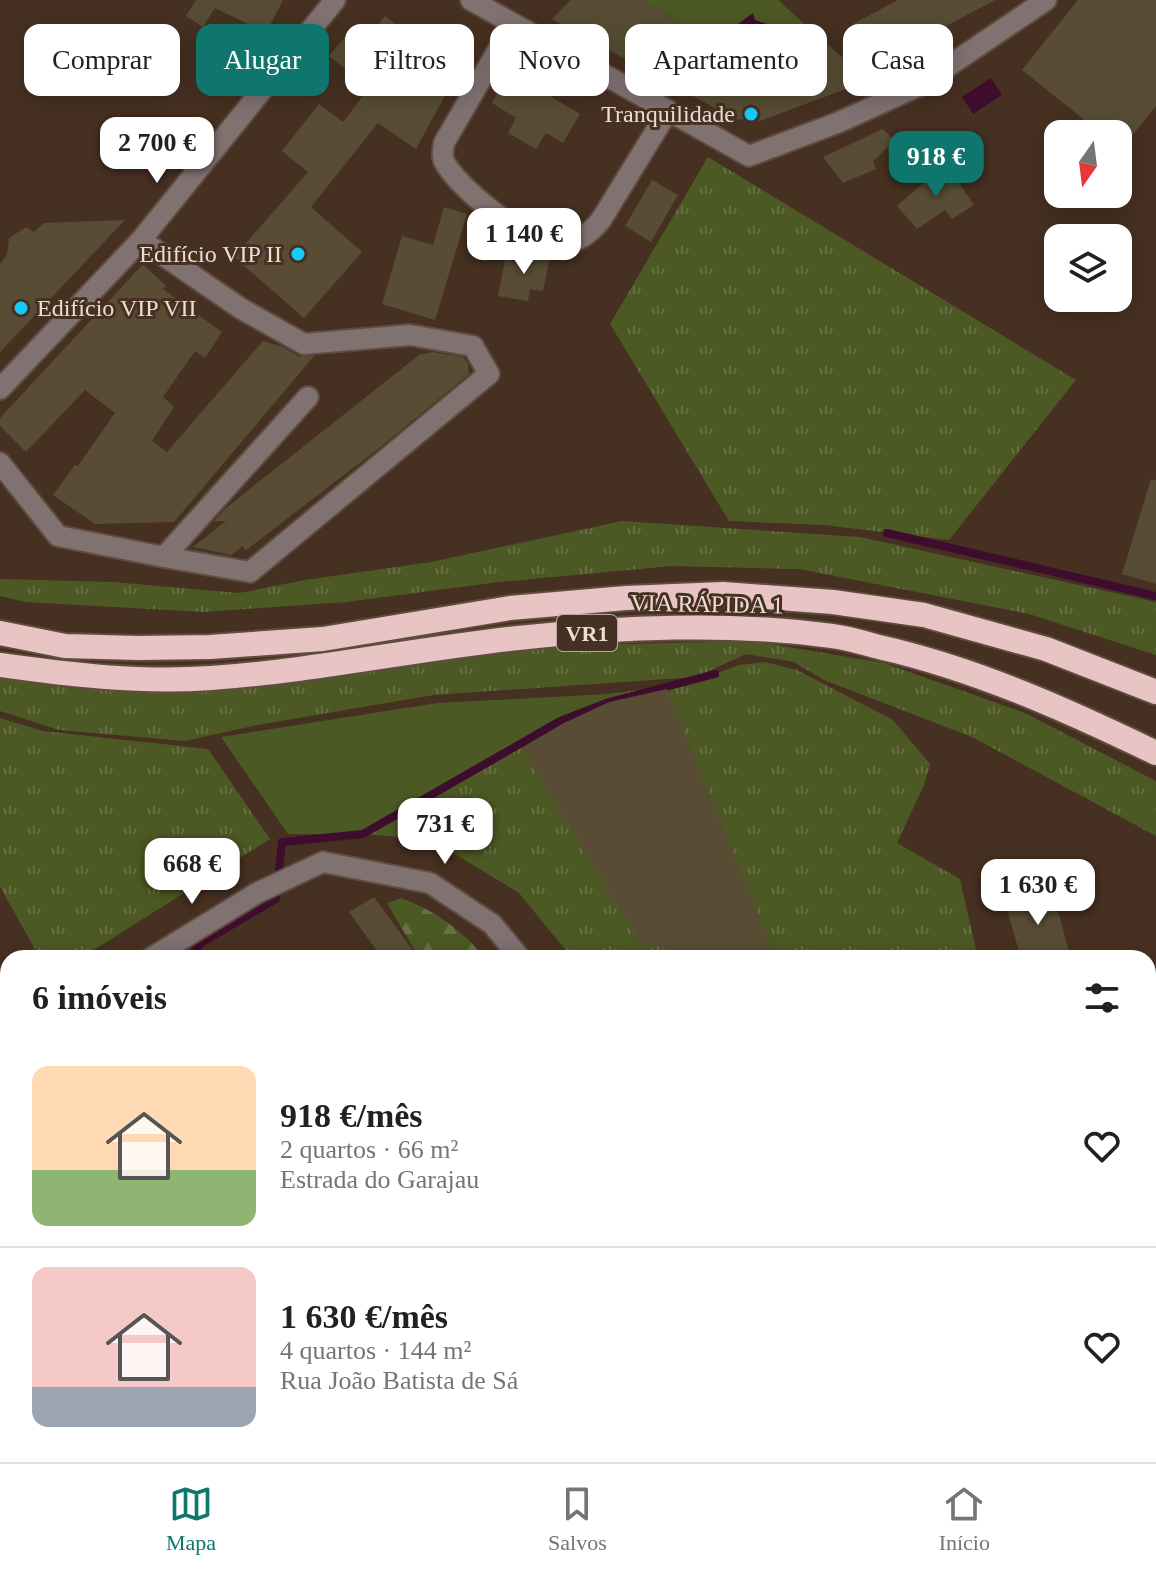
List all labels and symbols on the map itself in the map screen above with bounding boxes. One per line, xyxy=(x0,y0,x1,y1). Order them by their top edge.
place label: Tranquilidade xyxy=(601,101,735,127)
marker: Tranquilidade xyxy=(742,105,760,123)
pin: 2 700 € xyxy=(83,117,231,185)
north arrow xyxy=(1044,120,1132,208)
pin: 918 € xyxy=(880,131,992,199)
pin: 1 140 € xyxy=(450,208,598,276)
place label: Edifício VIP II xyxy=(139,241,282,267)
marker: Edifício VIP II xyxy=(289,245,307,263)
place label: Edifício VIP VII xyxy=(37,295,197,321)
marker: Edifício VIP VII xyxy=(12,299,30,317)
street label: VIA RÁPIDA 1 xyxy=(630,590,784,618)
road number: VR1 xyxy=(557,615,617,651)
pin: 731 € xyxy=(389,798,501,866)
pin: 668 € xyxy=(136,838,248,906)
pin: 1 630 € xyxy=(964,859,1112,927)

